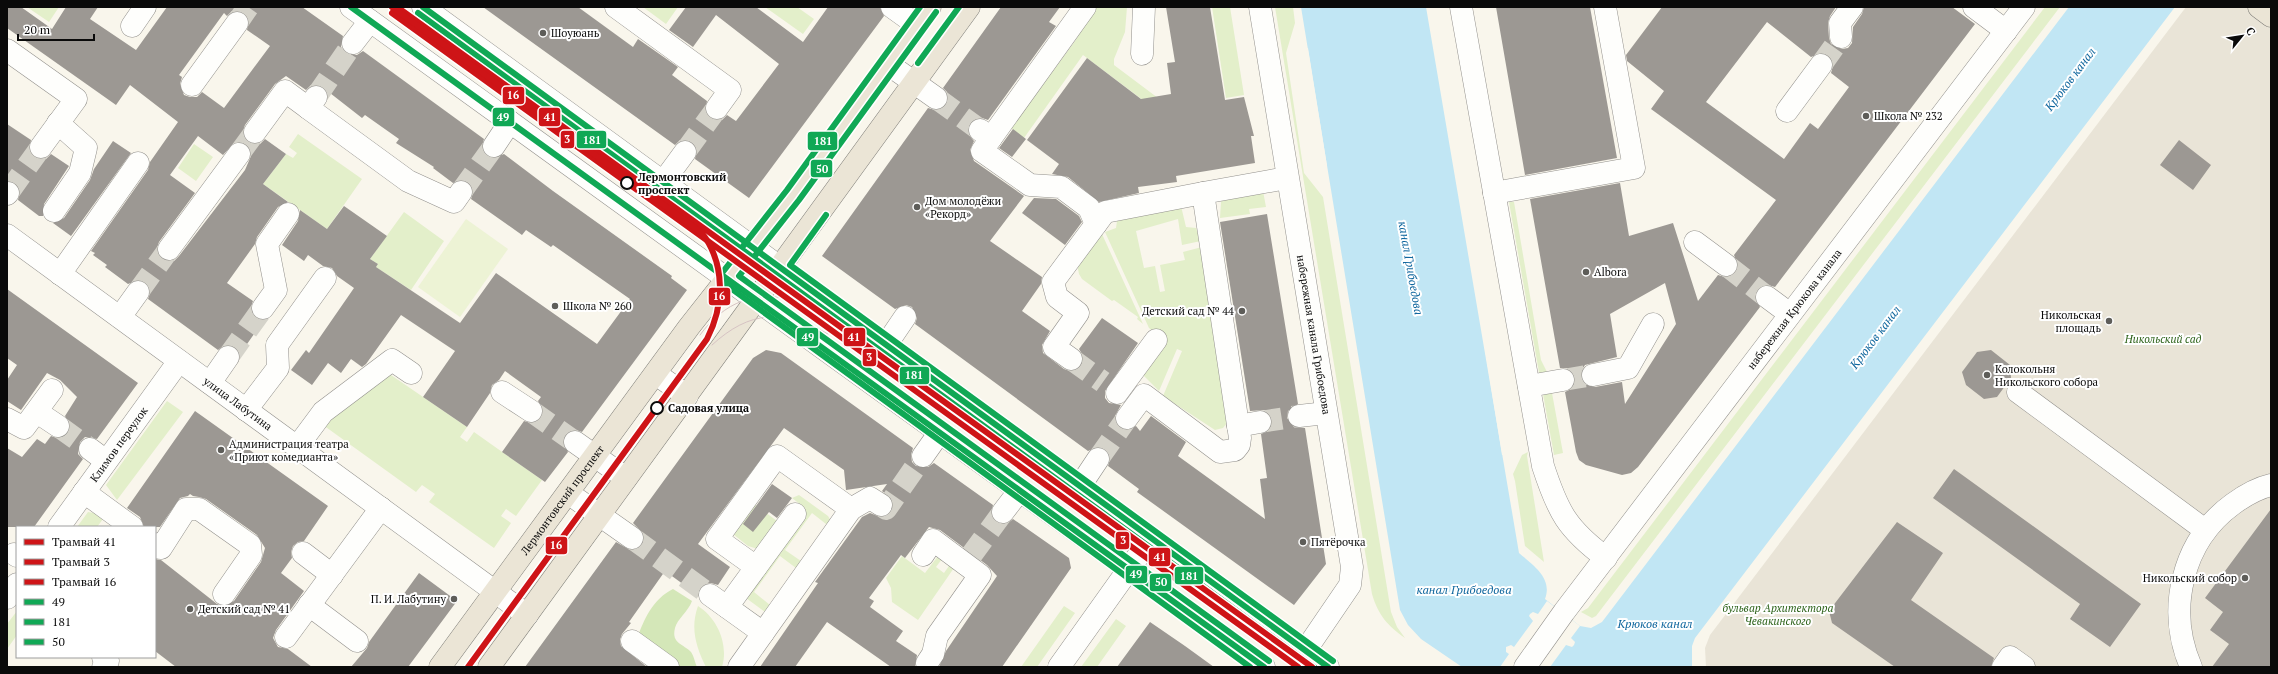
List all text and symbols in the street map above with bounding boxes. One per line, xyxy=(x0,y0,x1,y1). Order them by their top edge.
scale bar xyxy=(18,16,94,42)
north arrow xyxy=(2222,16,2262,56)
text: 20 m xyxy=(24,22,51,37)
text: С xyxy=(2243,24,2259,38)
place label: Шоуюань xyxy=(551,26,600,40)
marker: Шоуюань xyxy=(538,28,548,38)
water label: Крюков канал xyxy=(2041,45,2099,114)
line badge: 16 xyxy=(502,86,525,105)
text: 16 xyxy=(507,88,519,102)
line badge: 49 xyxy=(492,107,515,127)
line badge: 41 xyxy=(538,107,561,127)
place label: Школа № 232 xyxy=(1874,109,1943,123)
text: 49 xyxy=(497,110,509,124)
text: 41 xyxy=(544,110,556,124)
marker: Школа № 232 xyxy=(1861,111,1871,121)
line badge: 3 xyxy=(560,130,575,149)
line badge: 181 xyxy=(576,130,607,149)
line badge: 181 xyxy=(807,131,838,151)
text: 3 xyxy=(564,132,570,146)
text: 181 xyxy=(583,133,601,147)
text: 181 xyxy=(814,134,832,148)
line badge: 50 xyxy=(810,159,833,178)
text: 50 xyxy=(816,162,828,176)
place label: Лермонтовский проспект xyxy=(637,170,727,197)
marker: Лермонтовский проспект xyxy=(620,176,634,190)
place label: Дом молодёжи «Рекорд» xyxy=(925,194,1001,221)
marker: Дом молодёжи «Рекорд» xyxy=(912,202,922,212)
water label: канал Грибоедова xyxy=(1395,220,1427,316)
street label: набережная Крюкова канала xyxy=(1744,246,1845,372)
street label: набережная канала Грибоедова xyxy=(1294,254,1334,416)
place label: Albora xyxy=(1594,265,1627,279)
marker: Albora xyxy=(1581,267,1591,277)
line badge: 16 xyxy=(708,287,731,306)
text: 16 xyxy=(713,289,725,303)
place label: Школа № 260 xyxy=(563,299,632,313)
marker: Школа № 260 xyxy=(550,301,560,311)
water label: Крюков канал xyxy=(1846,303,1904,372)
place label: Детский сад № 44 xyxy=(1142,304,1234,318)
marker: Детский сад № 44 xyxy=(1237,306,1247,316)
place label: Никольская площадь xyxy=(2041,308,2101,335)
marker: Никольская площадь xyxy=(2104,316,2114,326)
line badge: 49 xyxy=(796,327,819,347)
line badge: 41 xyxy=(843,327,866,347)
text: 49 xyxy=(802,330,814,344)
text: 41 xyxy=(848,330,860,344)
park label: Никольский сад xyxy=(2124,332,2202,346)
line badge: 3 xyxy=(862,348,877,367)
text: 3 xyxy=(866,350,872,364)
place label: Колокольня Никольского собора xyxy=(1995,362,2099,389)
line badge: 181 xyxy=(899,366,930,385)
text: 181 xyxy=(905,368,923,382)
marker: Колокольня Никольского собора xyxy=(1982,370,1992,380)
street label: улица Лабутина xyxy=(200,373,275,434)
marker: Садовая улица xyxy=(650,401,664,415)
place label: Садовая улица xyxy=(668,401,749,415)
street label: Климов переулок xyxy=(87,404,151,485)
place label: Администрация театра «Приют комедианта» xyxy=(229,437,349,464)
street label: Лермонтовский проспект xyxy=(517,442,607,558)
marker: Администрация театра «Приют комедианта» xyxy=(216,445,226,455)
legend xyxy=(16,526,156,658)
line badge: 3 xyxy=(1115,531,1130,550)
text: 3 xyxy=(1120,533,1126,547)
text: Трамвай 41 xyxy=(52,534,116,549)
place label: Пятёрочка xyxy=(1311,535,1366,549)
line badge: 16 xyxy=(545,536,568,555)
marker: Пятёрочка xyxy=(1298,537,1308,547)
text: 16 xyxy=(550,538,562,552)
line badge: 41 xyxy=(1148,547,1171,567)
text: 41 xyxy=(1154,550,1166,564)
text: Трамвай 3 xyxy=(52,554,110,569)
line badge: 49 xyxy=(1125,565,1148,584)
line badge: 181 xyxy=(1174,566,1204,585)
text: 49 xyxy=(1130,567,1142,581)
text: 181 xyxy=(1180,569,1198,583)
place label: Никольский собор xyxy=(2143,571,2237,585)
line badge: 50 xyxy=(1149,573,1172,592)
marker: Никольский собор xyxy=(2240,573,2250,583)
text: Трамвай 16 xyxy=(52,574,117,589)
text: 50 xyxy=(1155,575,1167,589)
water label: канал Грибоедова xyxy=(1416,582,1512,597)
place label: П. И. Лабутину xyxy=(371,592,446,606)
text: 49 xyxy=(52,594,65,609)
marker: П. И. Лабутину xyxy=(449,594,459,604)
park label: бульвар Архитектора Чевакинского xyxy=(1723,601,1834,628)
place label: Детский сад № 41 xyxy=(198,602,290,616)
marker: Детский сад № 41 xyxy=(185,604,195,614)
text: 181 xyxy=(52,614,71,629)
water label: Крюков канал xyxy=(1616,616,1693,631)
text: 50 xyxy=(52,634,65,649)

